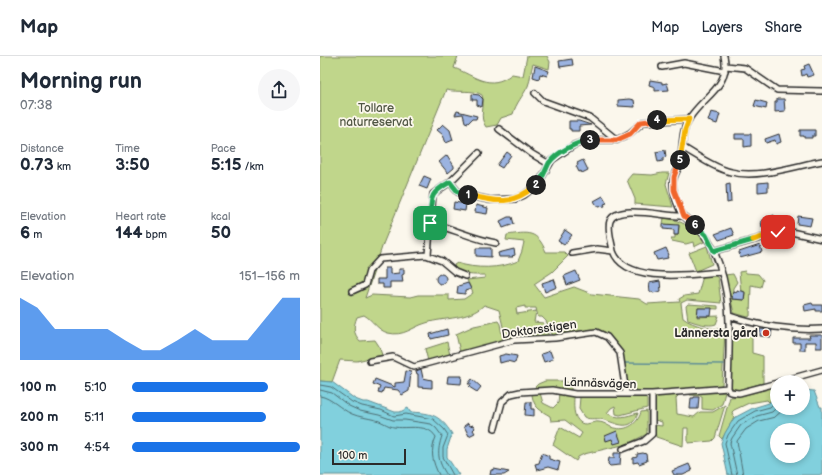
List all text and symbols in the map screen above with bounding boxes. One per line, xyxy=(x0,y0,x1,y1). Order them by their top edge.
text: Map xyxy=(20,16,58,39)
text: Map xyxy=(651,19,679,36)
text: Layers xyxy=(701,19,743,36)
text: Share xyxy=(765,19,802,36)
text: Morning run xyxy=(20,68,142,95)
button: share xyxy=(258,69,300,111)
text: 07:38 xyxy=(20,97,52,113)
park label: Tollare naturreservat xyxy=(340,101,413,130)
pin: 4 xyxy=(647,110,667,130)
text: 4 xyxy=(654,113,660,126)
pin: 3 xyxy=(580,130,600,150)
text: 3 xyxy=(587,133,593,146)
text: Distance xyxy=(20,142,64,155)
text: Time xyxy=(115,142,140,155)
text: Pace xyxy=(211,142,236,155)
pin: 5 xyxy=(670,150,690,170)
text: 5 xyxy=(677,153,683,166)
text: 0.73 xyxy=(20,155,54,175)
text: 3:50 xyxy=(115,155,150,175)
text: 5:15 xyxy=(211,155,242,175)
text: km xyxy=(54,160,71,173)
text: /km xyxy=(242,160,264,173)
pin: 2 xyxy=(526,175,546,195)
text: 2 xyxy=(533,178,539,191)
pin: 1 xyxy=(458,185,478,205)
text: 1 xyxy=(466,188,470,201)
pin xyxy=(413,206,447,240)
text: Elevation xyxy=(20,210,66,223)
text: Heart rate xyxy=(115,210,166,223)
text: kcal xyxy=(211,210,230,223)
icon: arrive xyxy=(419,212,441,234)
pin: 6 xyxy=(685,215,705,235)
pin xyxy=(761,215,795,249)
text: 6 xyxy=(692,218,698,231)
icon: check xyxy=(767,221,789,243)
text: 6 xyxy=(20,223,30,243)
text: 144 xyxy=(115,223,143,243)
text: 50 xyxy=(211,223,231,243)
text: m xyxy=(30,228,42,241)
text: bpm xyxy=(143,228,167,241)
text: Elevation xyxy=(20,268,74,284)
text: 151–156 m xyxy=(239,268,300,284)
street label: Doktorsstigen xyxy=(501,317,578,342)
place label: Lännersta gård xyxy=(674,326,758,341)
marker: Lännersta gård xyxy=(761,328,771,338)
street label: Lännäsvägen xyxy=(563,375,637,392)
map controls xyxy=(770,375,810,463)
button: + xyxy=(770,375,810,415)
text: 100 m xyxy=(20,379,56,395)
text: 5:10 xyxy=(84,379,107,395)
text: 200 m xyxy=(20,409,58,425)
text: 5:11 xyxy=(84,409,104,425)
button: − xyxy=(770,423,810,463)
text: 300 m xyxy=(20,439,58,455)
text: 4:54 xyxy=(84,439,110,455)
scale bar xyxy=(332,447,406,466)
text: 100 m xyxy=(338,449,367,462)

